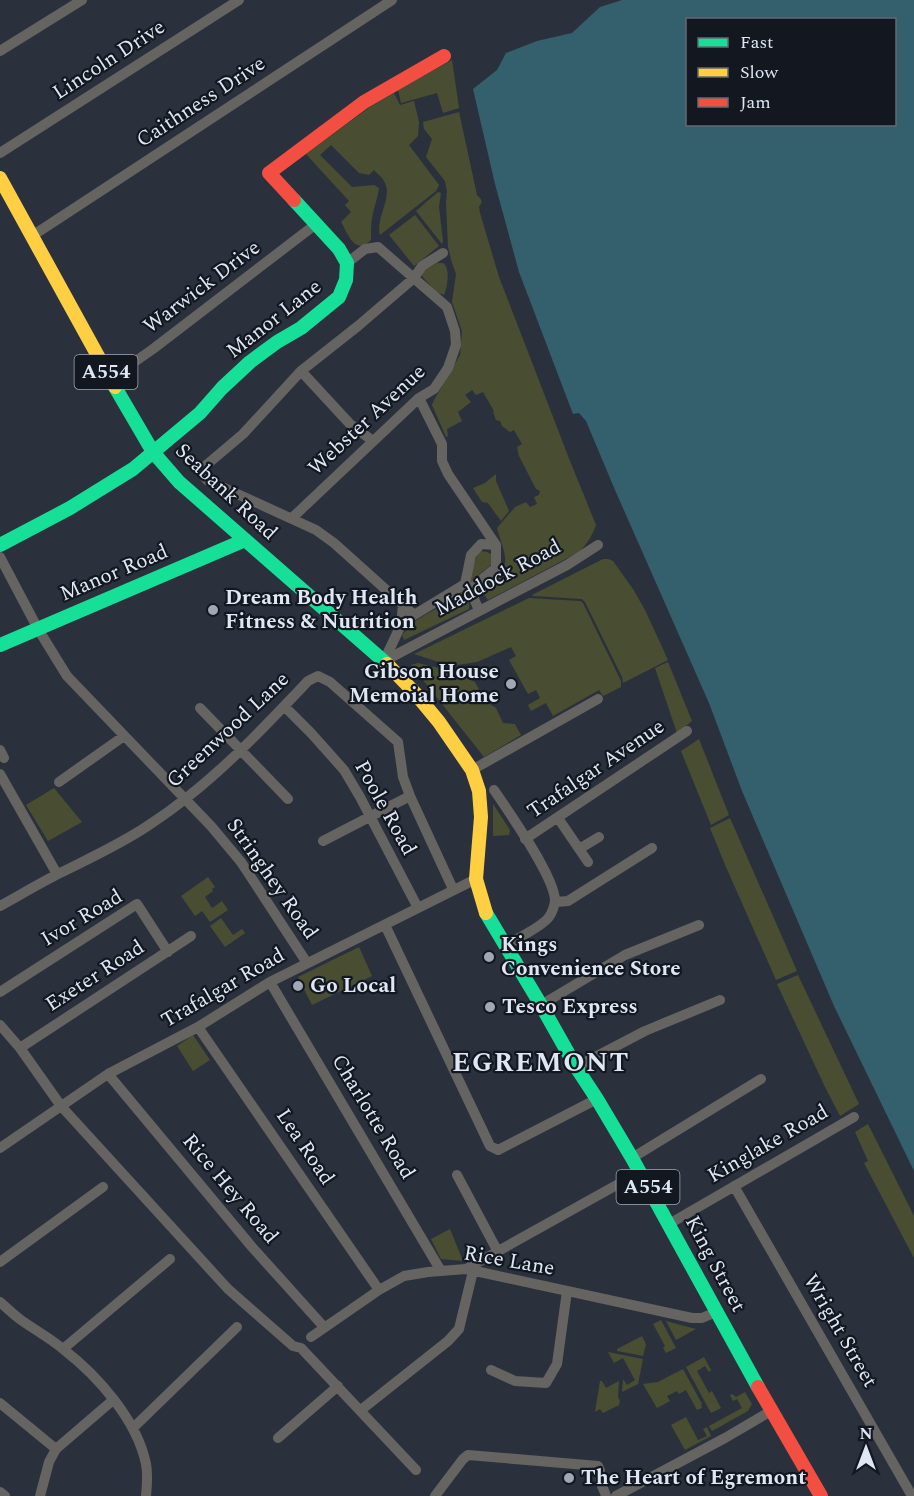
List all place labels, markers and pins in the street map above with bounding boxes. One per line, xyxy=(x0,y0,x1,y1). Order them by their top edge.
place label: Dream Body Health Fitness & Nutrition xyxy=(225,582,417,638)
marker: Dream Body Health Fitness & Nutrition xyxy=(206,603,220,617)
place label: Gibson House Memoial Home xyxy=(349,656,499,712)
marker: Gibson House Memoial Home xyxy=(504,677,518,691)
place label: Kings Convenience Store xyxy=(501,929,681,985)
marker: Kings Convenience Store xyxy=(482,950,496,964)
place label: Go Local xyxy=(310,970,396,1002)
marker: Go Local xyxy=(291,979,305,993)
place label: Tesco Express xyxy=(502,991,638,1023)
marker: Tesco Express xyxy=(483,1000,497,1014)
place label: The Heart of Egremont xyxy=(581,1462,806,1494)
marker: The Heart of Egremont xyxy=(562,1471,576,1485)

